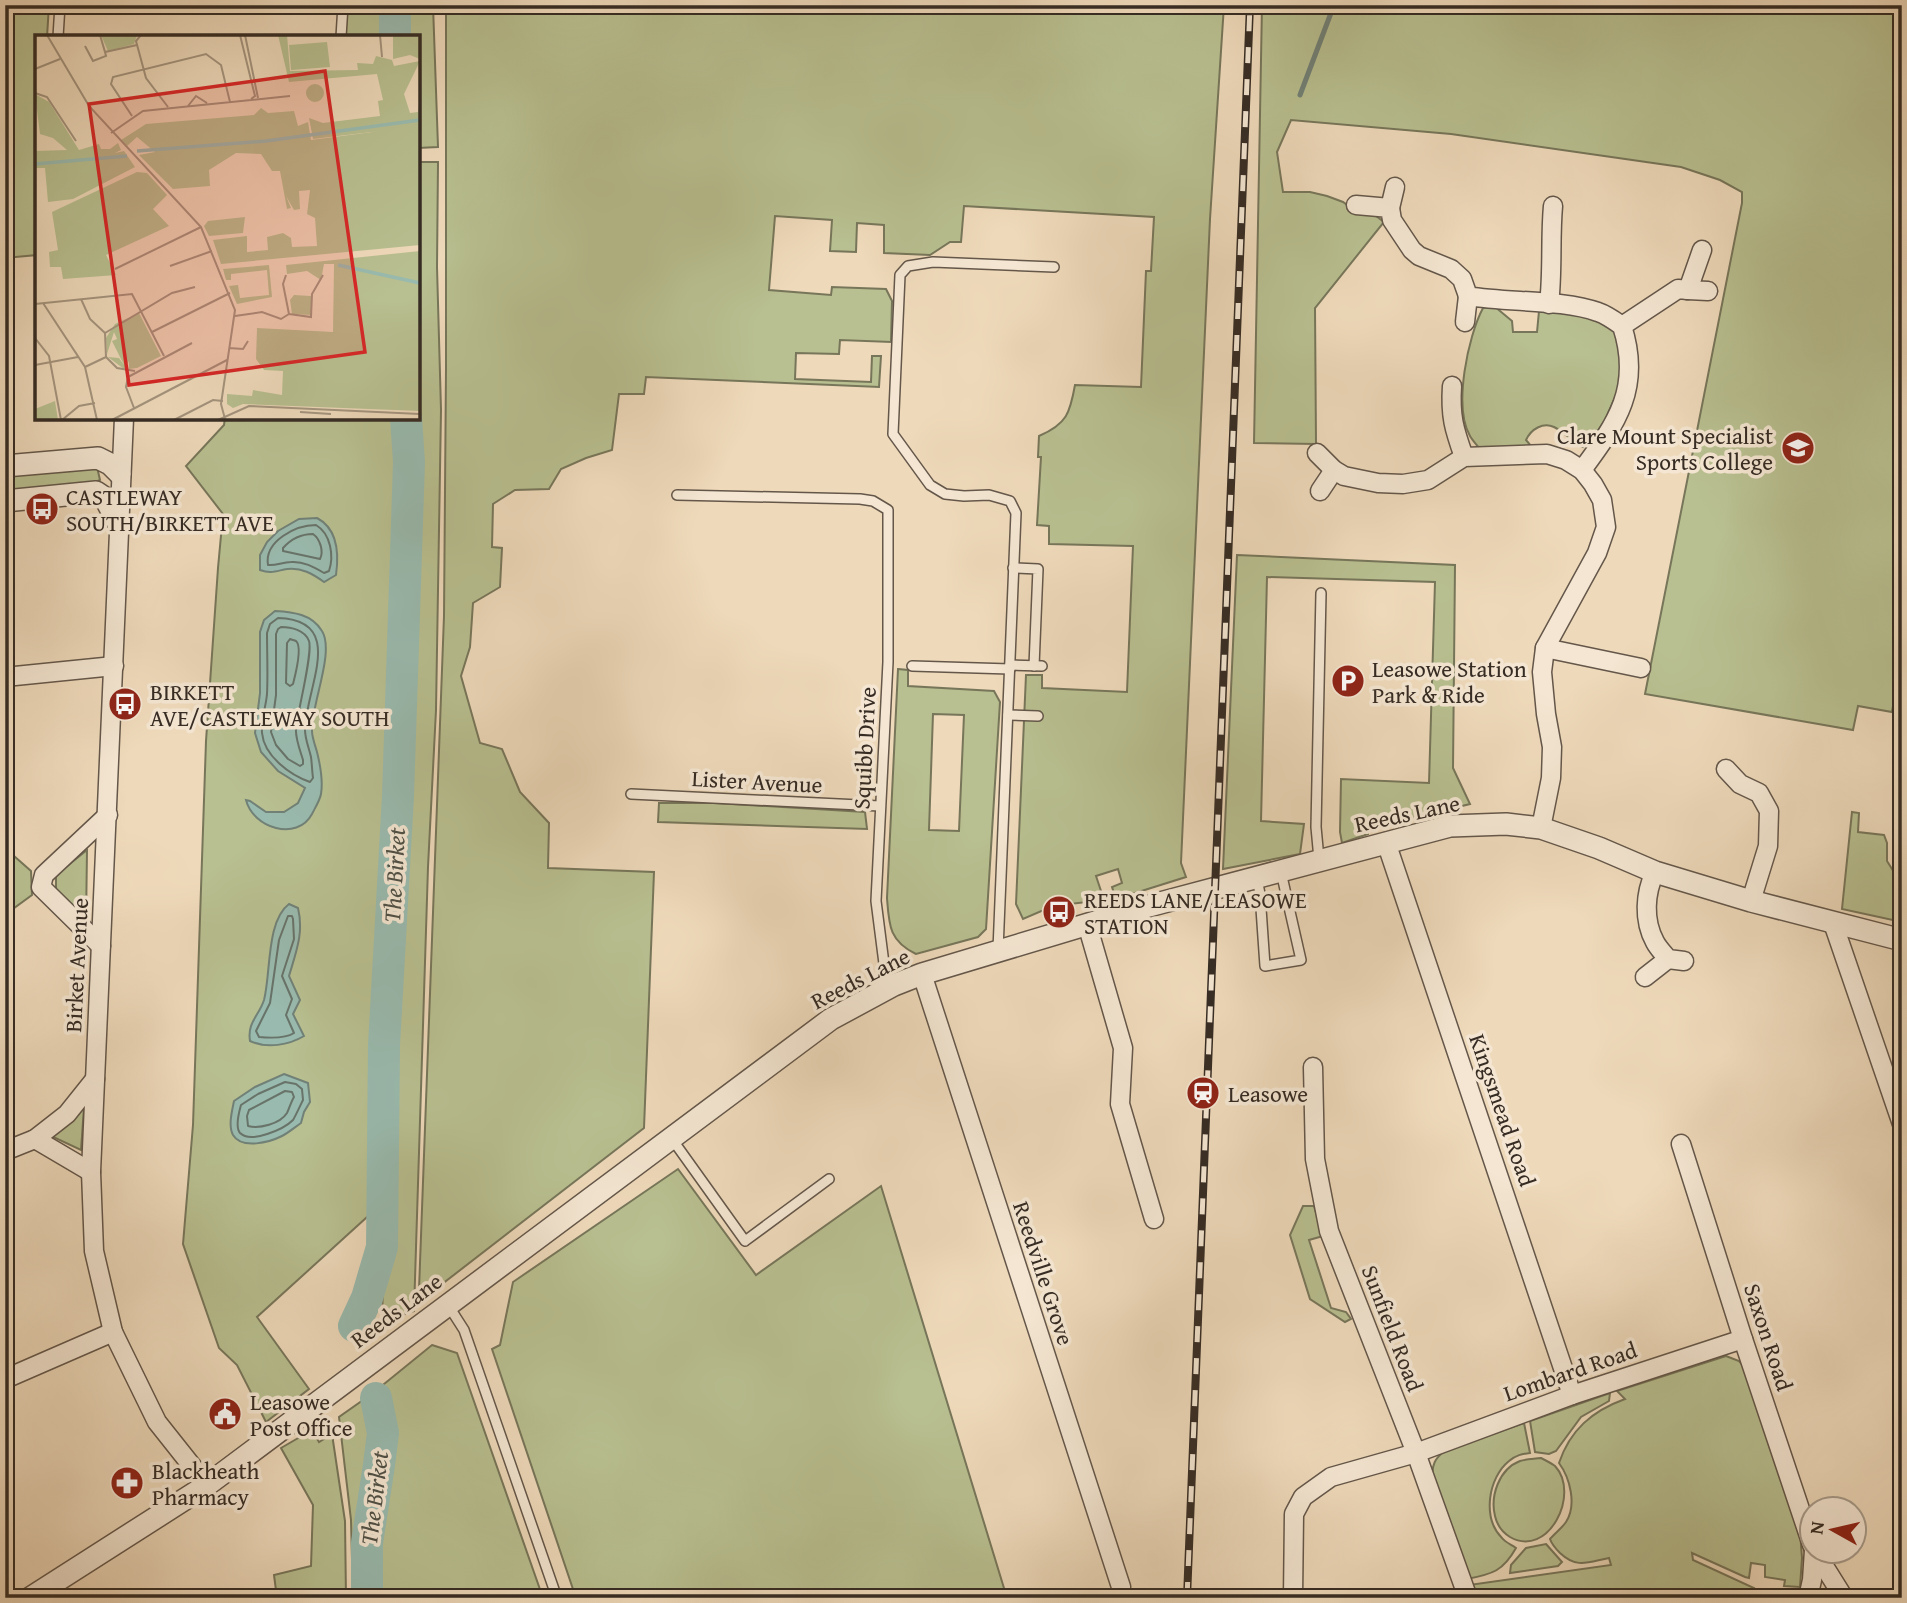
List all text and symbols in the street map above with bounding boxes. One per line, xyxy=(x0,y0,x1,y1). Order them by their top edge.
inset map xyxy=(35,35,420,420)
place label: Clare Mount Specialist Sports College xyxy=(1557,419,1773,478)
school or university icon: Clare Mount Specialist Sports College xyxy=(1779,429,1817,467)
place label: CASTLEWAY SOUTH/BIRKETT AVE xyxy=(66,480,274,539)
bus stop icon: CASTLEWAY SOUTH/BIRKETT AVE xyxy=(23,490,61,528)
place label: Leasowe Station Park & Ride xyxy=(1372,652,1527,711)
parking icon: Leasowe Station Park & Ride xyxy=(1329,662,1367,700)
place label: BIRKETT AVE/CASTLEWAY SOUTH xyxy=(150,675,390,734)
bus stop icon: BIRKETT AVE/CASTLEWAY SOUTH xyxy=(106,685,144,723)
street label: Squibb Drive xyxy=(844,686,884,810)
street label: Lister Avenue xyxy=(691,761,823,801)
street label: Reeds Lane xyxy=(1351,786,1463,840)
water label: The Birket xyxy=(374,826,414,923)
place label: REEDS LANE/LEASOWE STATION xyxy=(1084,883,1307,942)
bus stop icon: REEDS LANE/LEASOWE STATION xyxy=(1040,893,1078,931)
street label: Birket Avenue xyxy=(56,897,96,1033)
street label: Reeds Lane xyxy=(805,939,915,1017)
street label: Kingsmead Road xyxy=(1461,1029,1545,1191)
station icon: Leasowe xyxy=(1184,1074,1222,1112)
place label: Leasowe xyxy=(1228,1077,1308,1110)
street label: Reedville Grove xyxy=(1005,1197,1083,1349)
street label: Sunfield Road xyxy=(1354,1260,1433,1397)
street label: Reeds Lane xyxy=(343,1265,449,1355)
street label: Saxon Road xyxy=(1736,1279,1802,1396)
street label: Lombard Road xyxy=(1499,1333,1642,1409)
place label: Leasowe Post Office xyxy=(250,1385,353,1444)
public building icon: Leasowe Post Office xyxy=(206,1395,244,1433)
water label: The Birket xyxy=(351,1449,397,1547)
place label: Blackheath Pharmacy xyxy=(152,1454,260,1513)
pharmacy icon: Blackheath Pharmacy xyxy=(108,1464,146,1502)
north arrow xyxy=(1798,1494,1868,1564)
text: N xyxy=(1801,1519,1831,1536)

